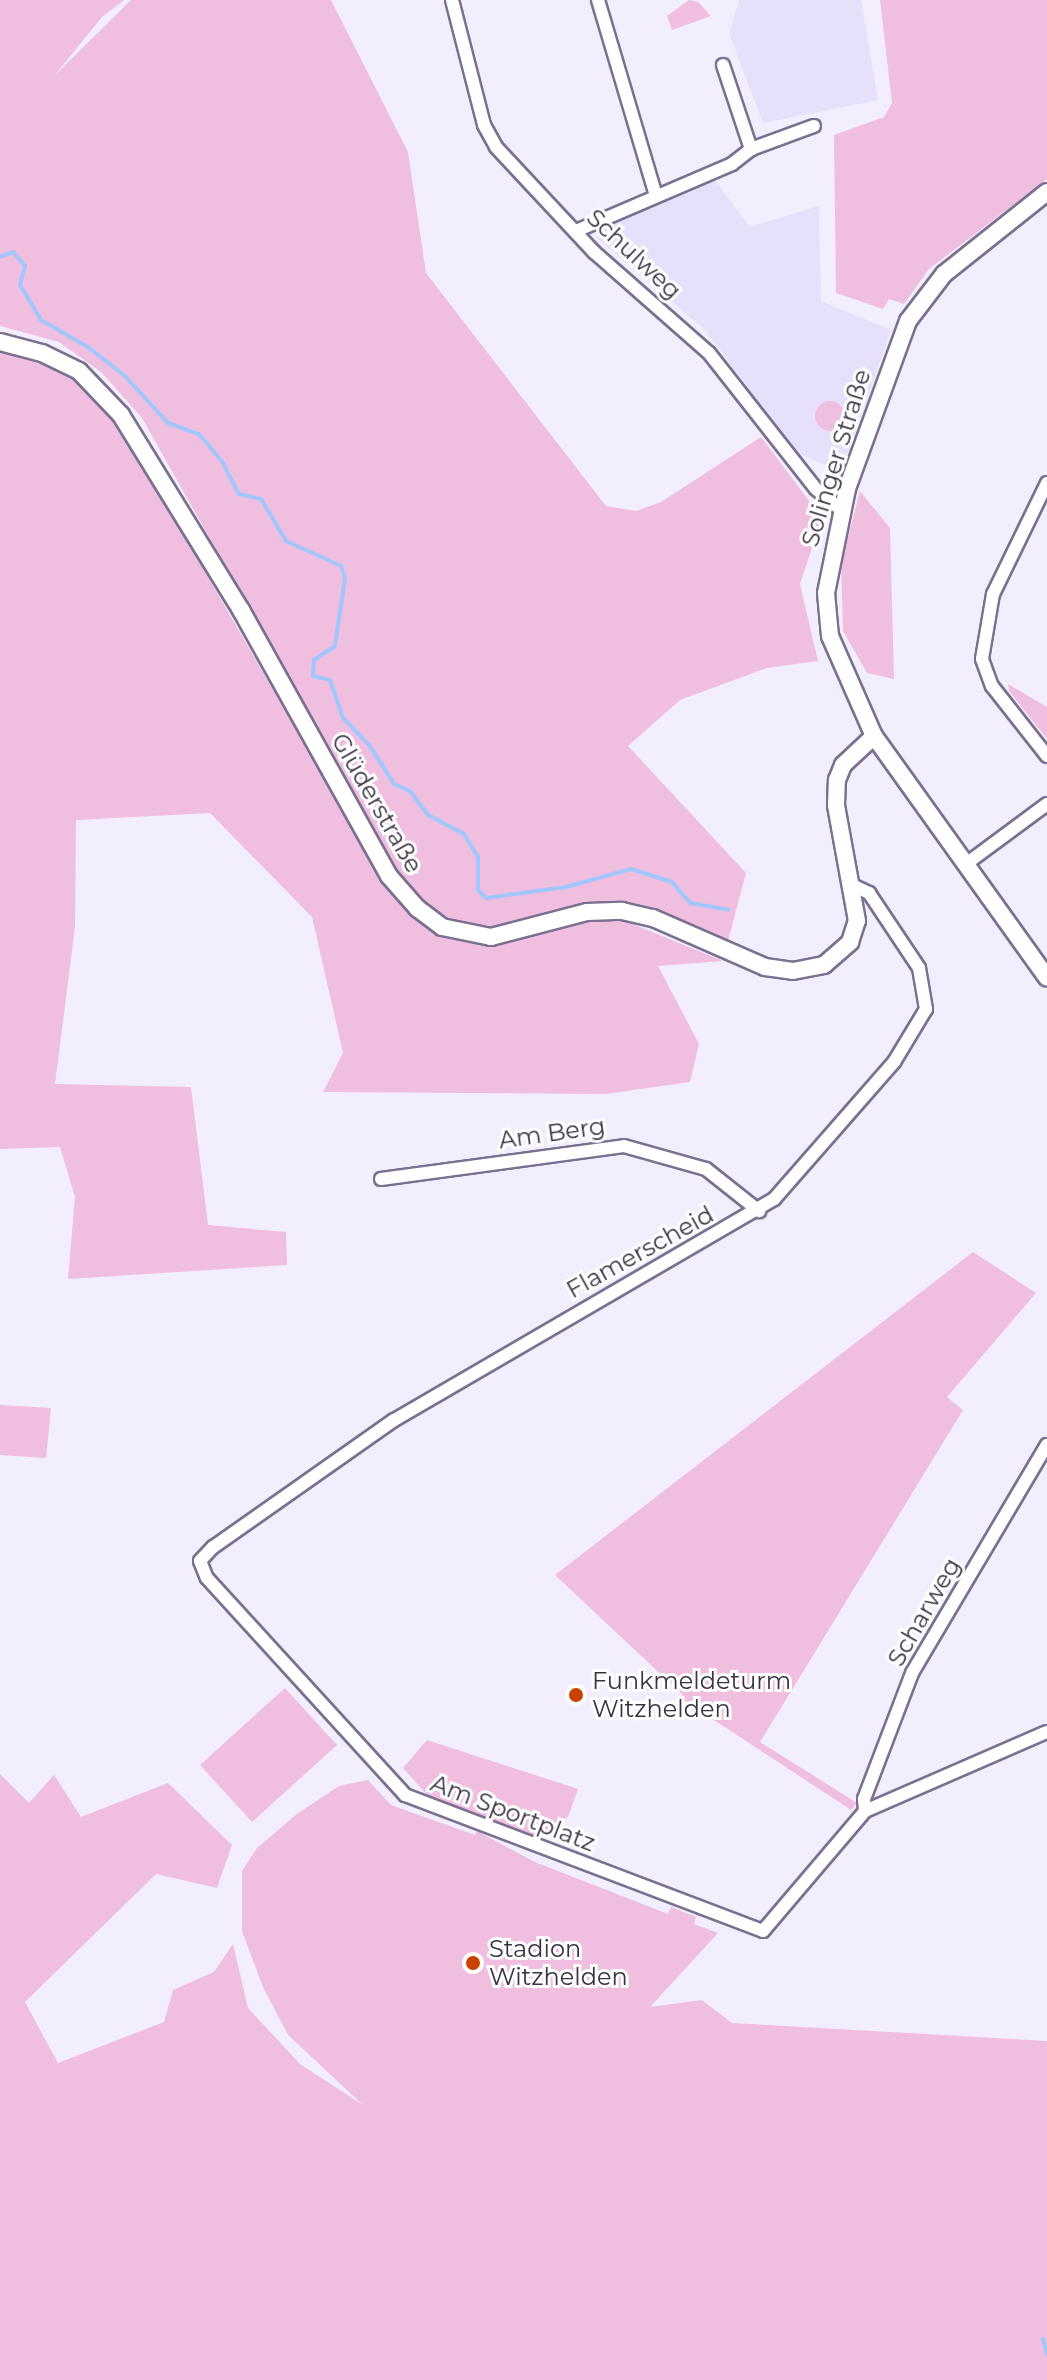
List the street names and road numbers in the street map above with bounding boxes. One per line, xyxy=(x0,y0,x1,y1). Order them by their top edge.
street label: Schulweg xyxy=(581,203,687,305)
street label: Solinger Straße xyxy=(795,366,877,550)
street label: Glüderstraße xyxy=(325,728,429,878)
street label: Am Berg xyxy=(497,1111,607,1155)
street label: Flamerscheid xyxy=(561,1200,719,1304)
street label: Scharweg xyxy=(881,1553,967,1671)
street label: Am Sportplatz xyxy=(427,1768,599,1858)

